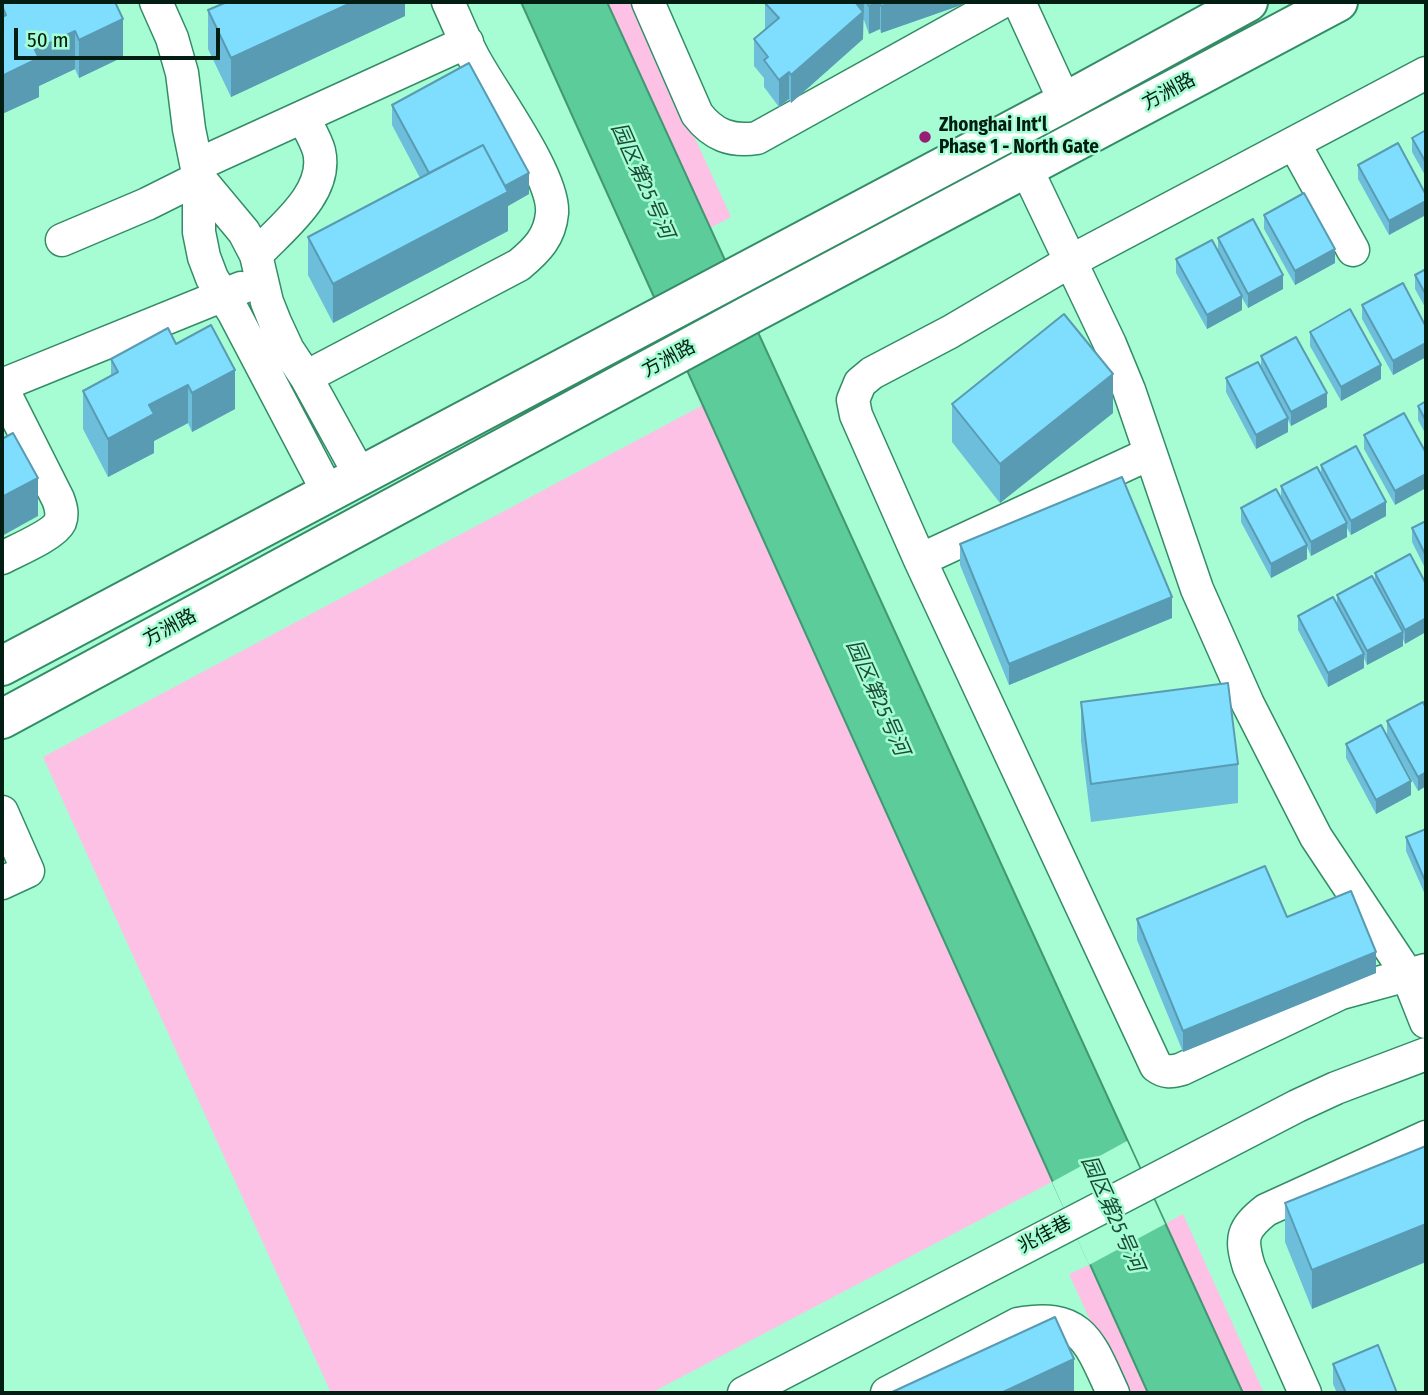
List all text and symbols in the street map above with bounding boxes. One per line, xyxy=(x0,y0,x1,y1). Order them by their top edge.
scale bar xyxy=(18,14,224,58)
text: 50 m xyxy=(27,27,69,53)
street label: 方洲路 xyxy=(1138,69,1200,115)
place label: Zhonghai Int‘l Phase 1 - North Gate xyxy=(939,115,1099,159)
water label: 园区第25号河 xyxy=(605,119,679,243)
marker: Zhonghai Int‘l Phase 1 - North Gate xyxy=(917,129,933,145)
street label: 方洲路 xyxy=(638,336,700,382)
street label: 方洲路 xyxy=(139,605,201,651)
water label: 园区第25号河 xyxy=(840,636,914,760)
water label: 园区第25号河 xyxy=(1075,1152,1149,1276)
street label: 兆佳巷 xyxy=(1014,1212,1076,1258)

